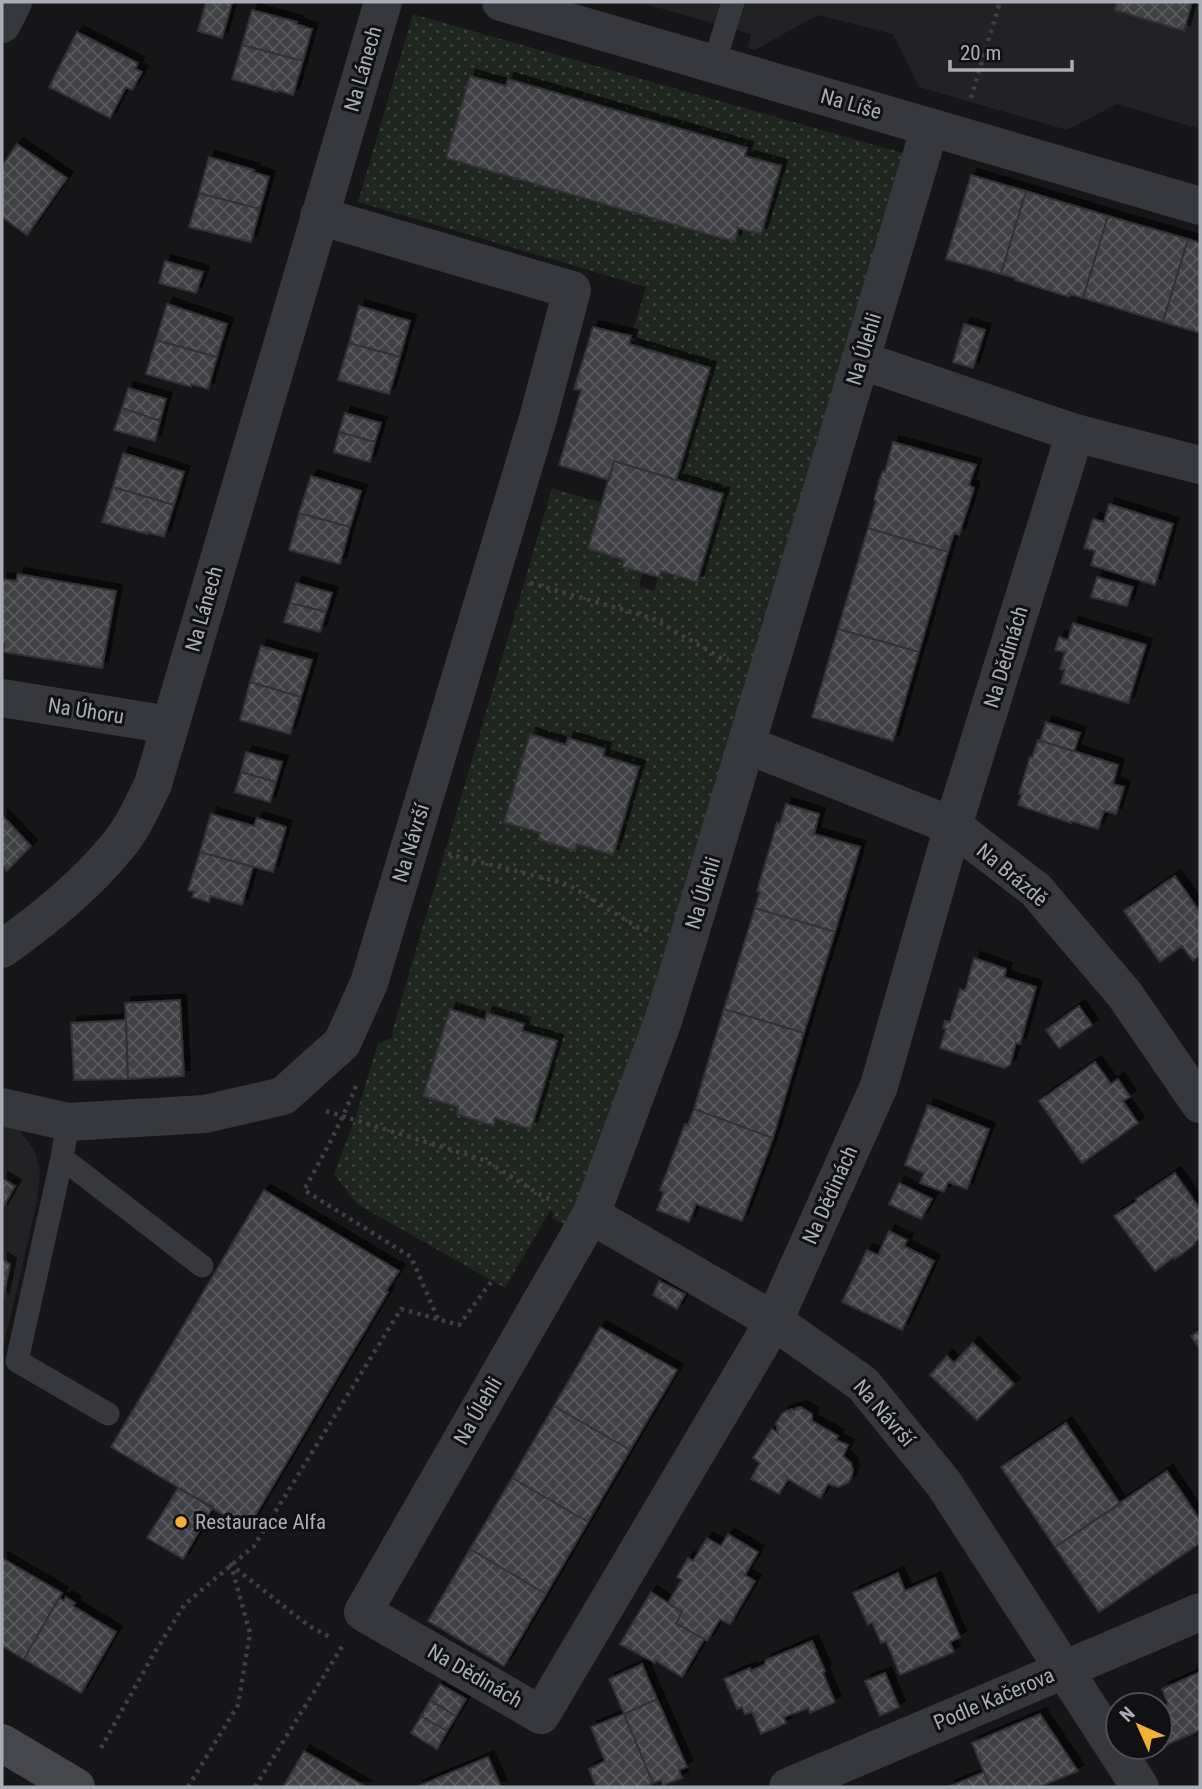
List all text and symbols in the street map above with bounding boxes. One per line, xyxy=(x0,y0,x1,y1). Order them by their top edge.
street label: Na Lánech xyxy=(339,23,387,115)
scale bar xyxy=(950,28,1072,72)
text: 20 m xyxy=(960,41,1001,65)
street label: Na Líše xyxy=(818,84,884,124)
street label: Na Úlehli xyxy=(842,310,886,388)
street label: Na Lánech xyxy=(180,563,228,655)
street label: Na Dědinách xyxy=(979,603,1033,711)
street label: Na Úhoru xyxy=(46,693,126,729)
street label: Na Návrší xyxy=(388,800,435,885)
street label: Na Brázdě xyxy=(972,839,1052,912)
street label: Na Úlehli xyxy=(681,854,725,932)
street label: Na Dědinách xyxy=(798,1142,862,1248)
street label: Na Úlehli xyxy=(449,1373,507,1449)
street label: Na Návrší xyxy=(848,1375,920,1452)
place label: Restaurace Alfa xyxy=(195,1510,326,1534)
marker: Restaurace Alfa xyxy=(173,1514,189,1530)
street label: Na Dědinách xyxy=(424,1639,526,1713)
street label: Podle Kačerova xyxy=(930,1663,1058,1735)
north arrow xyxy=(1104,1691,1174,1761)
text: N xyxy=(1115,1702,1140,1727)

